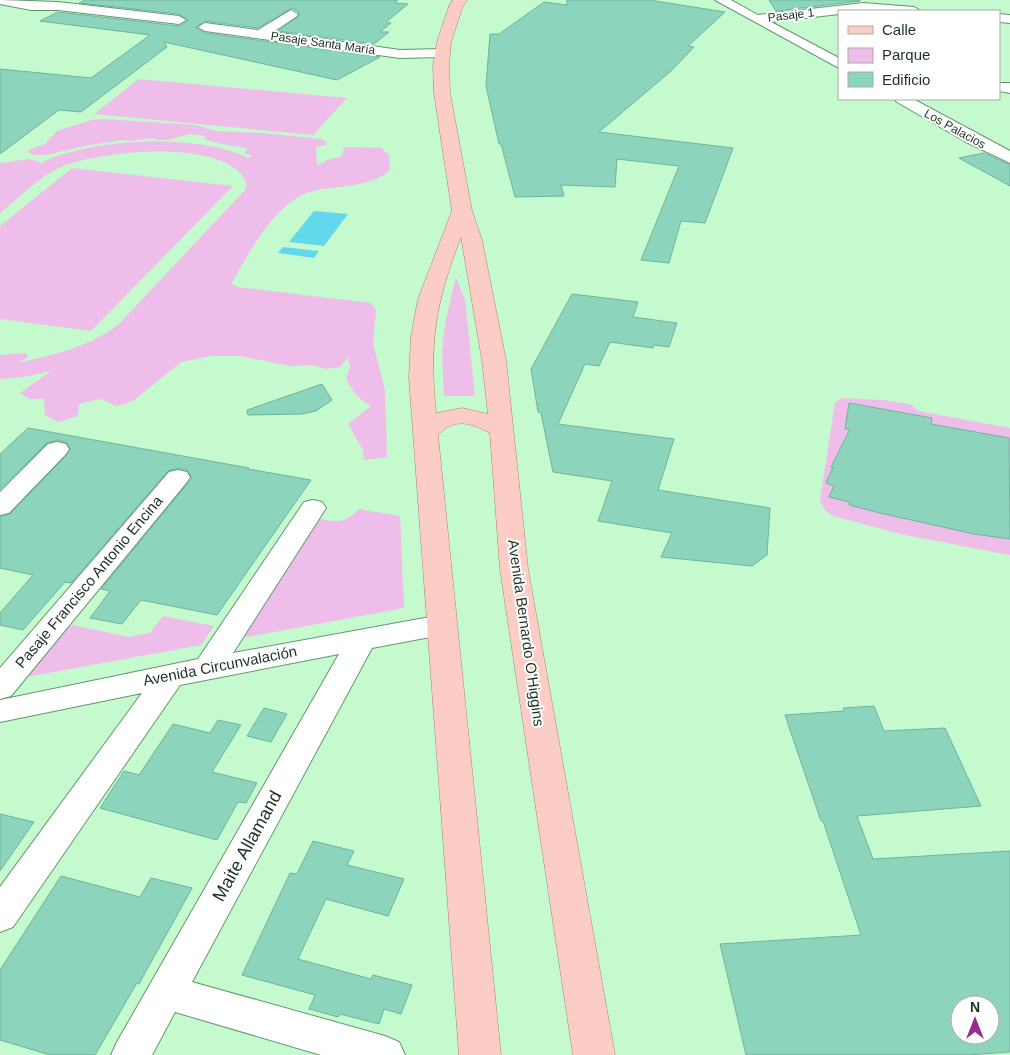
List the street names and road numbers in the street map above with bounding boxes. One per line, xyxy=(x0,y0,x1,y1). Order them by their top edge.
street label: Pasaje 1 xyxy=(767,5,815,25)
street label: Pasaje Santa María xyxy=(270,29,376,57)
street label: Los Palacios xyxy=(922,106,988,152)
street label: Pasaje Francisco Antonio Encina xyxy=(12,492,166,671)
street label: Avenida Bernardo O'Higgins xyxy=(505,538,548,727)
street label: Avenida Circunvalación xyxy=(141,642,298,689)
street label: Maite Allamand xyxy=(208,787,286,905)

